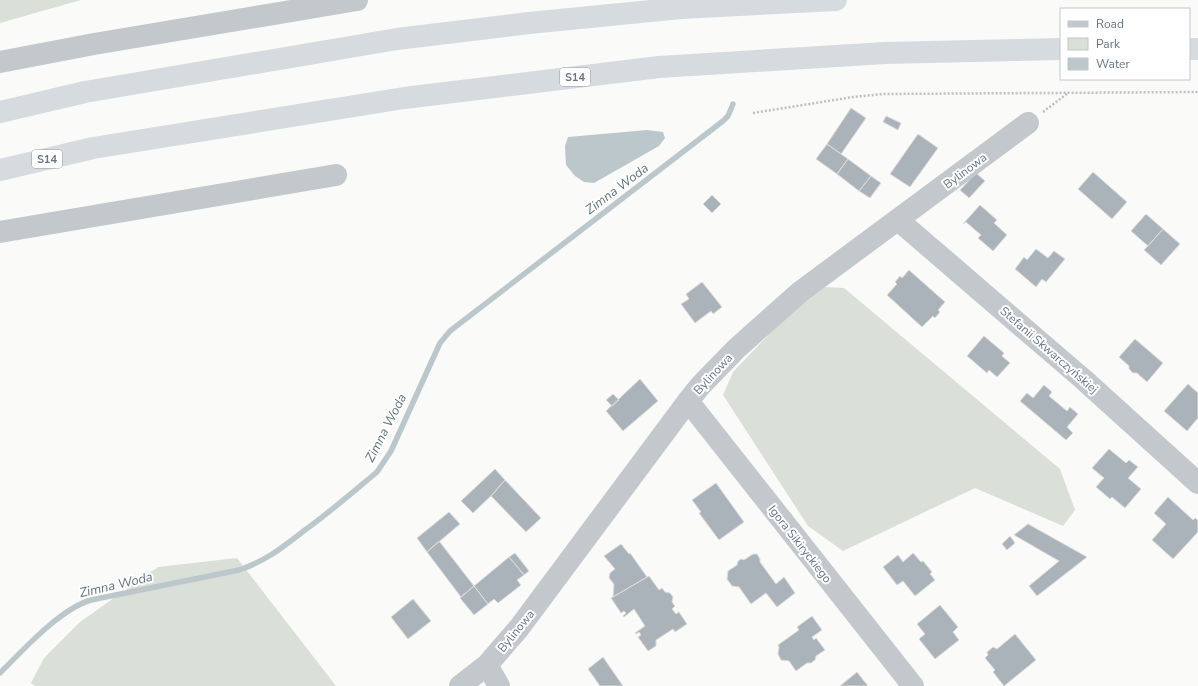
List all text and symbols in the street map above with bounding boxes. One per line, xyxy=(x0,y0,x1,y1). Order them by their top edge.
legend xyxy=(1060,8,1190,80)
text: Road xyxy=(1096,16,1124,32)
text: Park xyxy=(1096,36,1121,52)
text: Water xyxy=(1096,56,1130,72)
road number: S14 xyxy=(560,68,590,86)
street label: Bylinowa xyxy=(940,149,990,193)
road number: S14 xyxy=(32,150,62,168)
water label: Zimna Woda xyxy=(582,159,652,219)
street label: Stefanii Skwarczyńskiej xyxy=(997,303,1102,397)
street label: Bylinowa xyxy=(690,350,736,398)
water label: Zimna Woda xyxy=(361,391,411,465)
street label: Igora Sikiryckiego xyxy=(765,502,836,586)
water label: Zimna Woda xyxy=(78,568,155,602)
street label: Bylinowa xyxy=(494,606,538,656)

